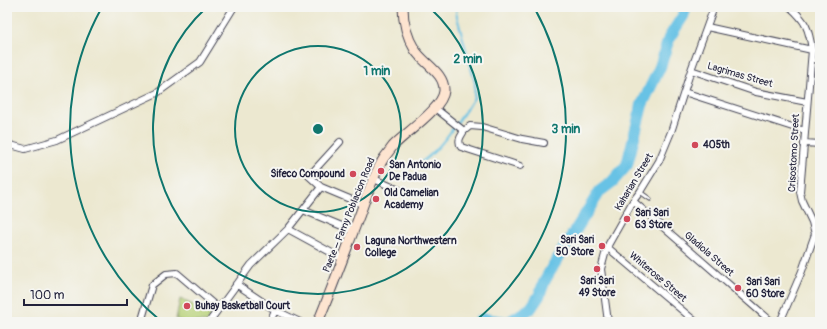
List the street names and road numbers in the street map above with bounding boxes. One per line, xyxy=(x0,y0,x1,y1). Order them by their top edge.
street label: Lagrimas Street xyxy=(706,60,775,90)
street label: Crisostomo Street xyxy=(786,113,802,193)
street label: Kaharian Street xyxy=(612,150,656,213)
street label: Paete – Famy Poblacion Road xyxy=(320,156,378,274)
street label: Gladiola Street xyxy=(682,229,737,279)
street label: Whiterose Street xyxy=(627,249,690,305)

